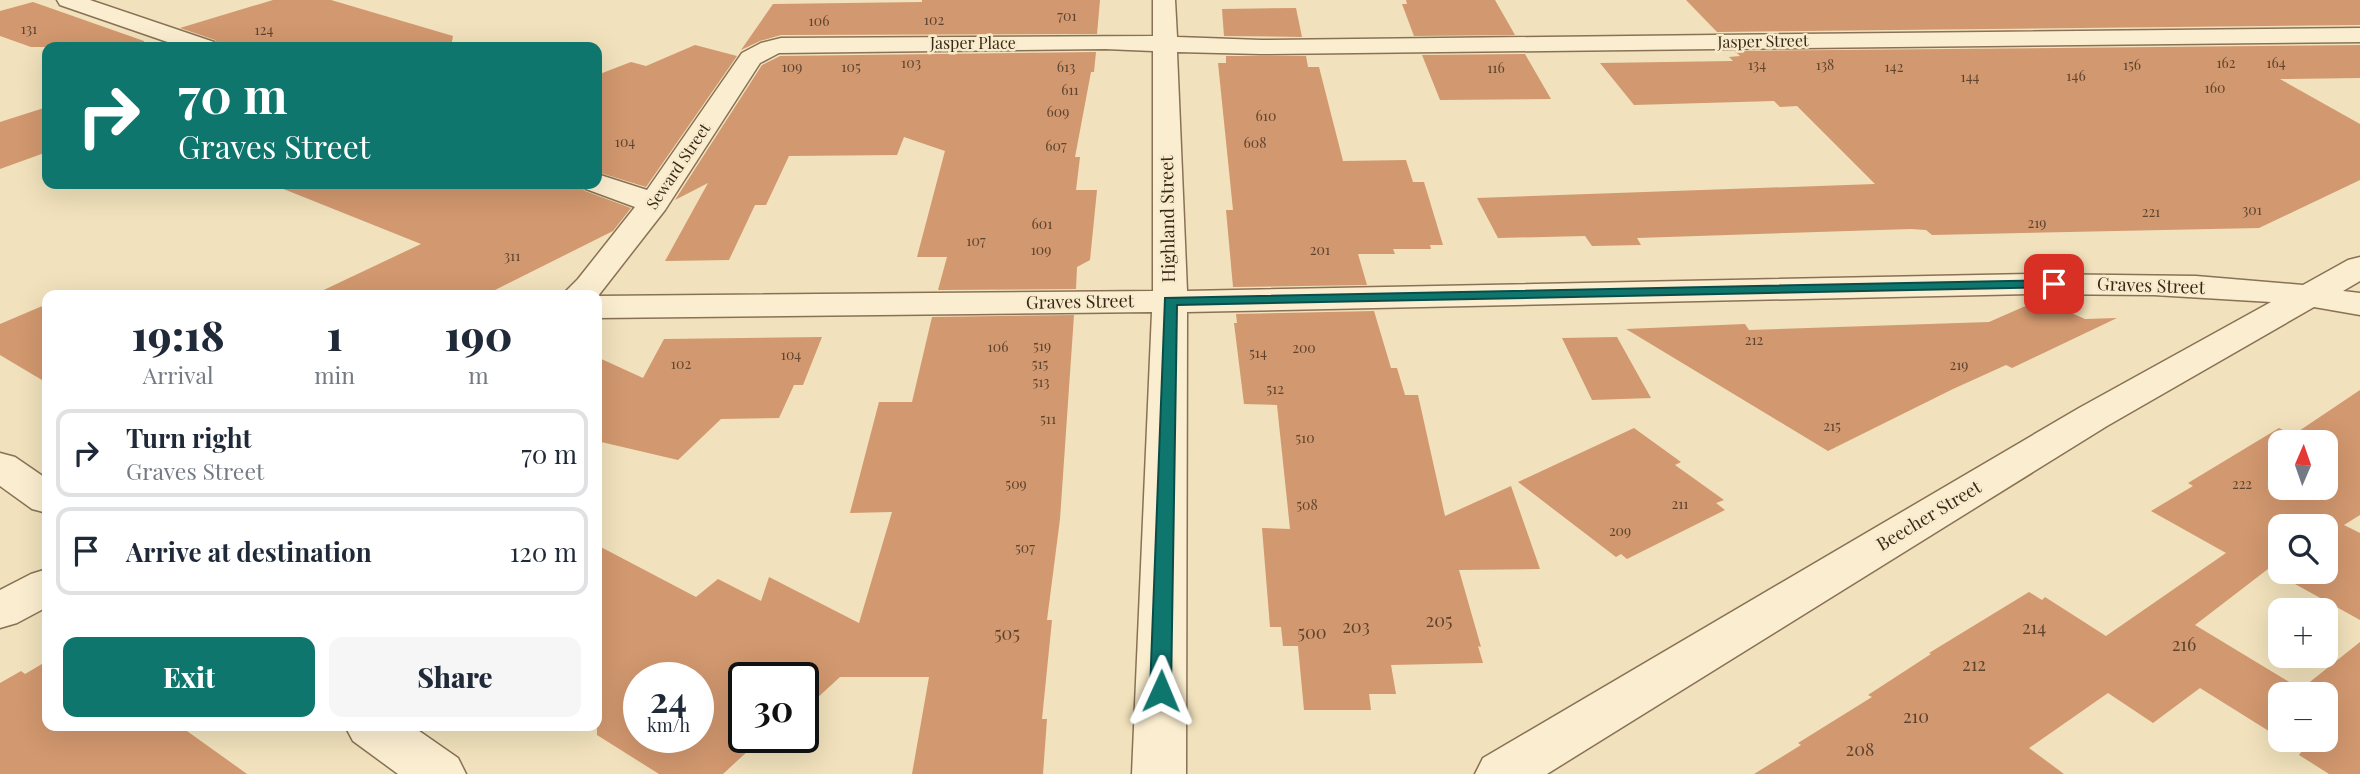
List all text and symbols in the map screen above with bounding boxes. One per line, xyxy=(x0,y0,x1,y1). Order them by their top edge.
house number: 701 xyxy=(1057,6,1077,25)
house number: 102 xyxy=(924,10,944,29)
house number: 106 xyxy=(809,11,829,30)
house number: 131 xyxy=(21,19,37,38)
house number: 124 xyxy=(255,20,273,39)
street label: Jasper Street xyxy=(1716,29,1809,52)
street label: Jasper Place xyxy=(929,32,1016,53)
house number: 103 xyxy=(901,53,921,72)
house number: 162 xyxy=(2216,53,2236,72)
house number: 164 xyxy=(2266,53,2286,72)
house number: 134 xyxy=(1748,55,1766,74)
house number: 138 xyxy=(1816,55,1834,74)
house number: 156 xyxy=(2123,55,2141,74)
house number: 109 xyxy=(782,57,802,76)
house number: 105 xyxy=(841,57,861,76)
house number: 613 xyxy=(1057,57,1075,76)
house number: 142 xyxy=(1885,57,1904,76)
house number: 116 xyxy=(1487,58,1505,77)
text: 70 m xyxy=(178,61,288,126)
house number: 146 xyxy=(2066,66,2086,85)
house number: 144 xyxy=(1960,67,1980,86)
icon: right xyxy=(63,70,154,161)
house number: 160 xyxy=(2205,78,2225,97)
house number: 611 xyxy=(1061,80,1079,99)
house number: 609 xyxy=(1047,102,1069,121)
house number: 610 xyxy=(1256,106,1276,125)
street label: Seward Street xyxy=(641,118,714,213)
text: Graves Street xyxy=(178,124,370,167)
house number: 104 xyxy=(615,132,635,151)
house number: 608 xyxy=(1244,133,1266,152)
house number: 607 xyxy=(1045,136,1067,155)
street label: Highland Street xyxy=(1154,155,1180,283)
house number: 301 xyxy=(2242,200,2262,219)
house number: 221 xyxy=(2142,202,2160,221)
house number: 219 xyxy=(2027,213,2047,232)
house number: 601 xyxy=(1032,214,1052,233)
house number: 107 xyxy=(966,231,986,250)
house number: 109 xyxy=(1031,240,1051,259)
house number: 201 xyxy=(1310,240,1330,259)
house number: 311 xyxy=(504,246,520,265)
pin xyxy=(2024,254,2084,314)
icon: arrive xyxy=(2035,265,2073,303)
street label: Graves Street xyxy=(2097,271,2206,299)
street label: Graves Street xyxy=(1026,288,1135,314)
text: 19:18 xyxy=(132,306,225,362)
text: 1 xyxy=(326,306,343,362)
text: 190 xyxy=(445,306,512,362)
house number: 212 xyxy=(1745,330,1764,349)
house number: 519 xyxy=(1033,336,1051,355)
house number: 106 xyxy=(988,337,1008,356)
house number: 200 xyxy=(1292,338,1316,357)
house number: 514 xyxy=(1249,343,1267,362)
house number: 104 xyxy=(781,345,801,364)
house number: 102 xyxy=(671,354,691,373)
house number: 515 xyxy=(1032,354,1049,373)
house number: 219 xyxy=(1949,355,1969,374)
text: Arrival xyxy=(143,359,213,390)
text: min xyxy=(314,359,355,390)
text: m xyxy=(468,359,489,390)
house number: 513 xyxy=(1032,372,1050,391)
house number: 512 xyxy=(1266,379,1284,398)
house number: 511 xyxy=(1040,409,1056,428)
house number: 215 xyxy=(1823,416,1841,435)
text: Turn right xyxy=(126,420,252,455)
house number: 510 xyxy=(1295,428,1315,447)
north arrow xyxy=(2268,430,2338,500)
map controls xyxy=(2268,430,2338,752)
icon: right xyxy=(67,434,105,472)
text: 70 m xyxy=(521,436,577,471)
text: Graves Street xyxy=(126,455,264,486)
house number: 509 xyxy=(1005,474,1027,493)
street label: Beecher Street xyxy=(1872,474,1986,556)
house number: 222 xyxy=(2232,474,2252,493)
house number: 211 xyxy=(1671,494,1689,513)
house number: 508 xyxy=(1296,495,1318,514)
button: search xyxy=(2268,514,2338,584)
house number: 209 xyxy=(1609,521,1631,540)
icon: arrive xyxy=(67,532,105,570)
text: Arrive at destination xyxy=(126,534,372,569)
text: 120 m xyxy=(510,534,577,569)
house number: 507 xyxy=(1015,538,1035,557)
button: + xyxy=(2268,598,2338,668)
house number: 205 xyxy=(1426,608,1452,632)
house number: 203 xyxy=(1342,614,1370,638)
house number: 214 xyxy=(2022,615,2046,639)
house number: 500 xyxy=(1297,620,1327,644)
house number: 505 xyxy=(994,621,1020,645)
house number: 216 xyxy=(2172,632,2196,656)
button: Exit xyxy=(63,637,315,717)
button: Share xyxy=(329,637,581,717)
house number: 212 xyxy=(1962,652,1986,676)
position arrow xyxy=(1124,654,1198,728)
speed limit sign: 30 xyxy=(728,662,819,753)
text: 24 xyxy=(650,675,687,722)
button: − xyxy=(2268,682,2338,752)
house number: 210 xyxy=(1903,704,1929,728)
text: km/h xyxy=(647,713,690,737)
house number: 208 xyxy=(1846,737,1874,761)

